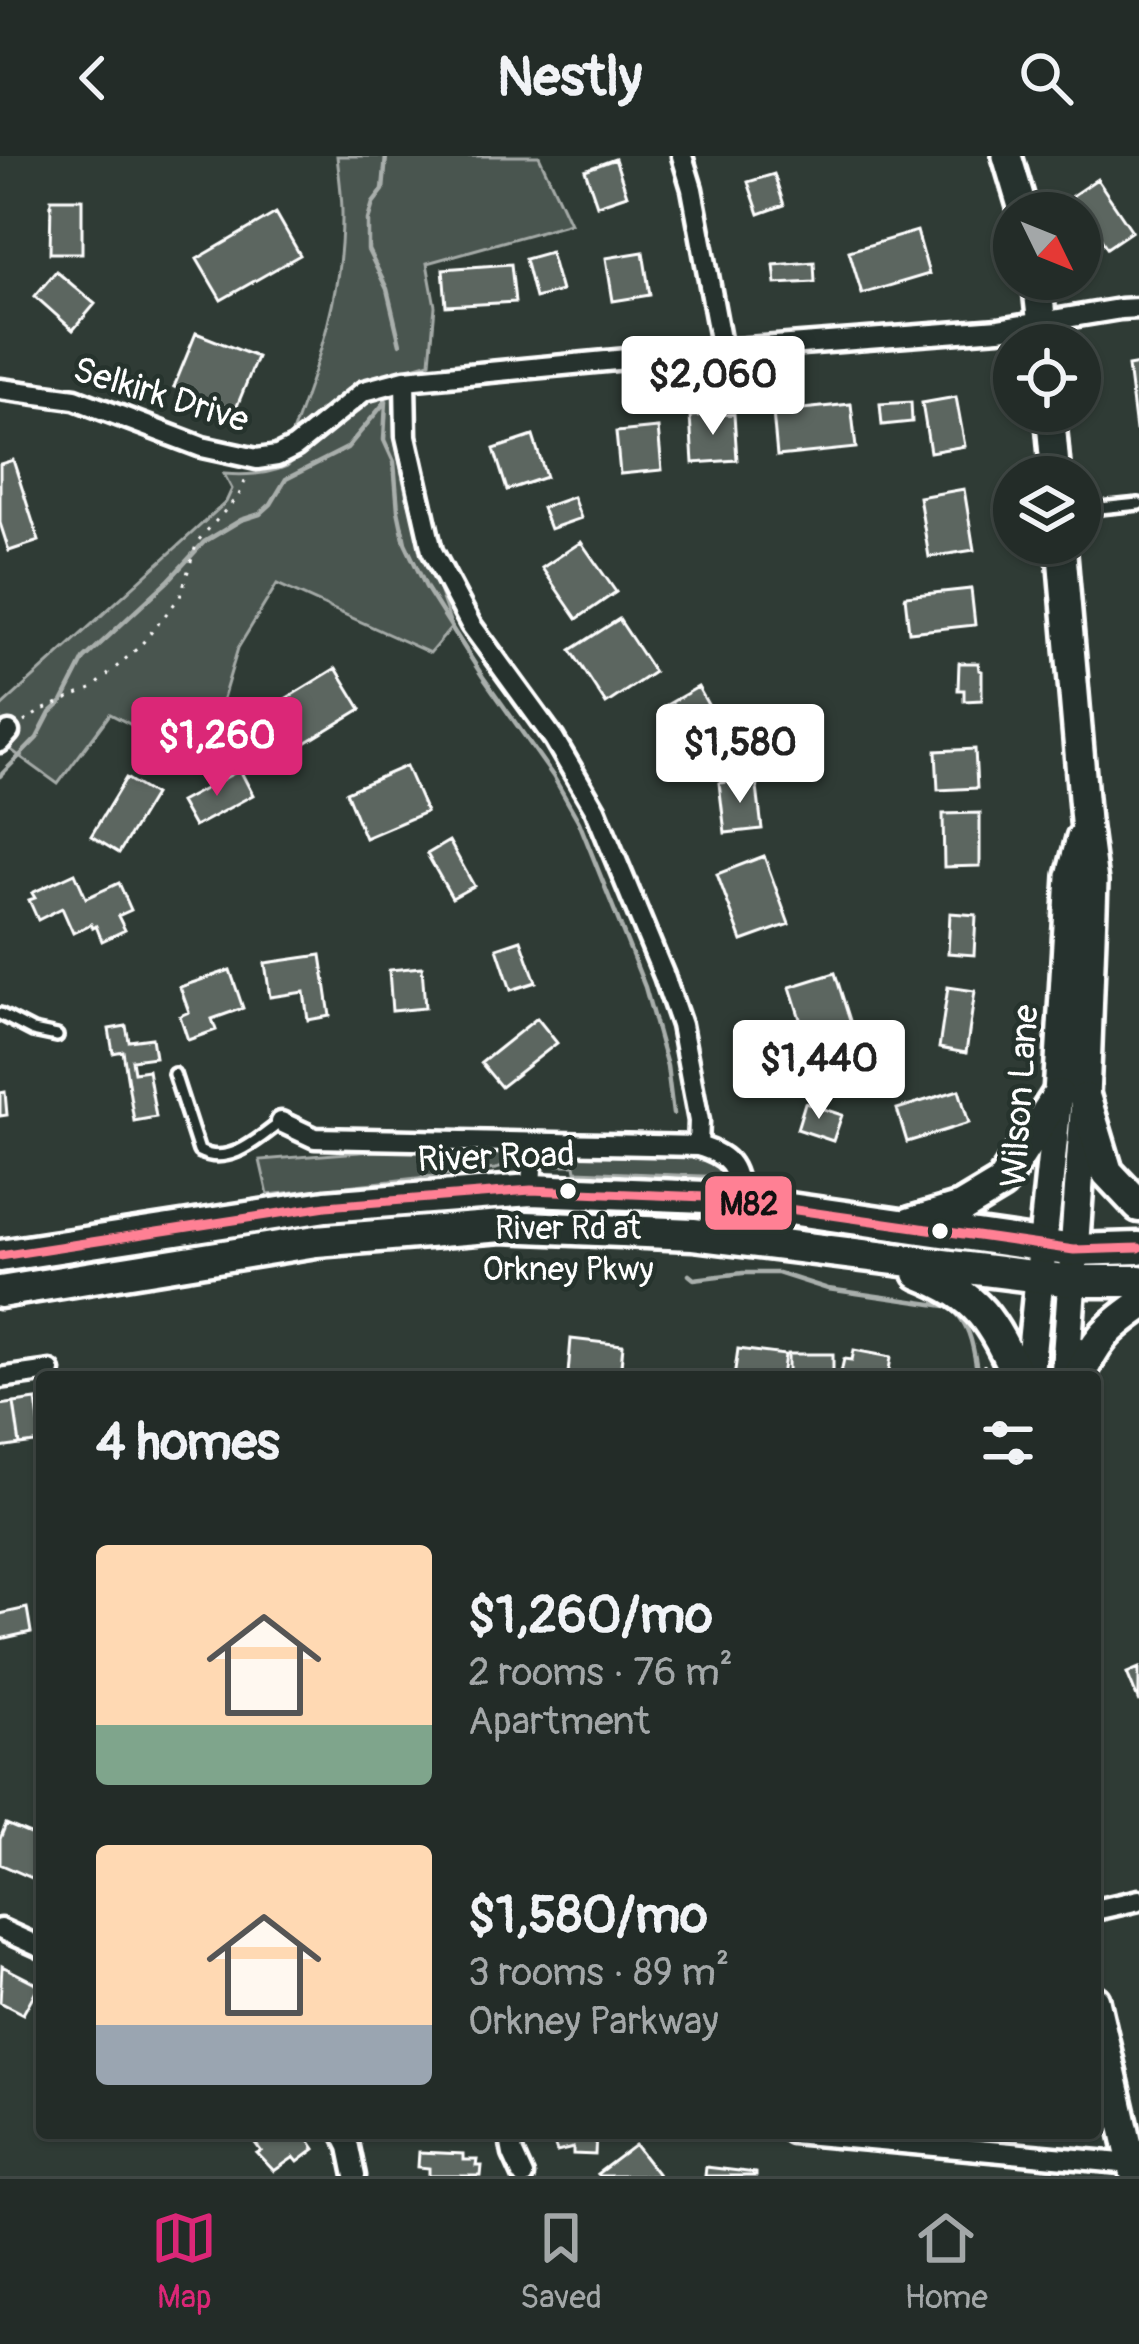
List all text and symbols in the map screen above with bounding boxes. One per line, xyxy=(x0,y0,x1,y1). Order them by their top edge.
text: Nestly xyxy=(497,44,642,112)
icon: back xyxy=(60,45,126,111)
icon: search xyxy=(1013,45,1079,111)
north arrow xyxy=(993,192,1101,300)
map controls xyxy=(993,192,1101,564)
button: locate xyxy=(993,324,1101,432)
pin: $2,060 xyxy=(615,336,811,438)
street label: Selkirk Drive xyxy=(68,347,254,443)
text: $2,060 xyxy=(649,350,777,399)
button: layers xyxy=(993,456,1101,564)
pin: $1,260 xyxy=(119,697,315,799)
pin: $1,580 xyxy=(642,704,838,806)
text: $1,260 xyxy=(158,711,276,760)
text: $1,580 xyxy=(683,718,797,767)
street label: Wilson Lane xyxy=(991,1003,1049,1189)
pin: $1,440 xyxy=(721,1020,917,1122)
text: $1,440 xyxy=(760,1034,878,1083)
street label: River Road xyxy=(417,1132,575,1182)
line badge: M82 xyxy=(703,1174,794,1232)
marker: River Rd at Orkney Pkwy xyxy=(557,1180,579,1202)
text: M82 xyxy=(720,1184,778,1225)
place label: River Rd at Orkney Pkwy xyxy=(482,1208,654,1290)
unlabelled marker xyxy=(929,1220,951,1242)
icon: filters xyxy=(975,1410,1041,1476)
text: 4 homes xyxy=(96,1411,280,1475)
text: $1,260/mo xyxy=(468,1584,713,1648)
icon: home xyxy=(192,1593,336,1737)
text: 2 rooms · 76 m² xyxy=(468,1648,733,1697)
text: Apartment xyxy=(468,1697,650,1746)
text: $1,580/mo xyxy=(468,1884,708,1948)
icon: home xyxy=(192,1893,336,2037)
text: 3 rooms · 89 m² xyxy=(468,1948,729,1997)
text: Orkney Parkway xyxy=(468,1997,719,2046)
tab: Map xyxy=(151,2205,217,2318)
tab: Saved xyxy=(520,2205,602,2318)
tab: Home xyxy=(904,2205,988,2318)

